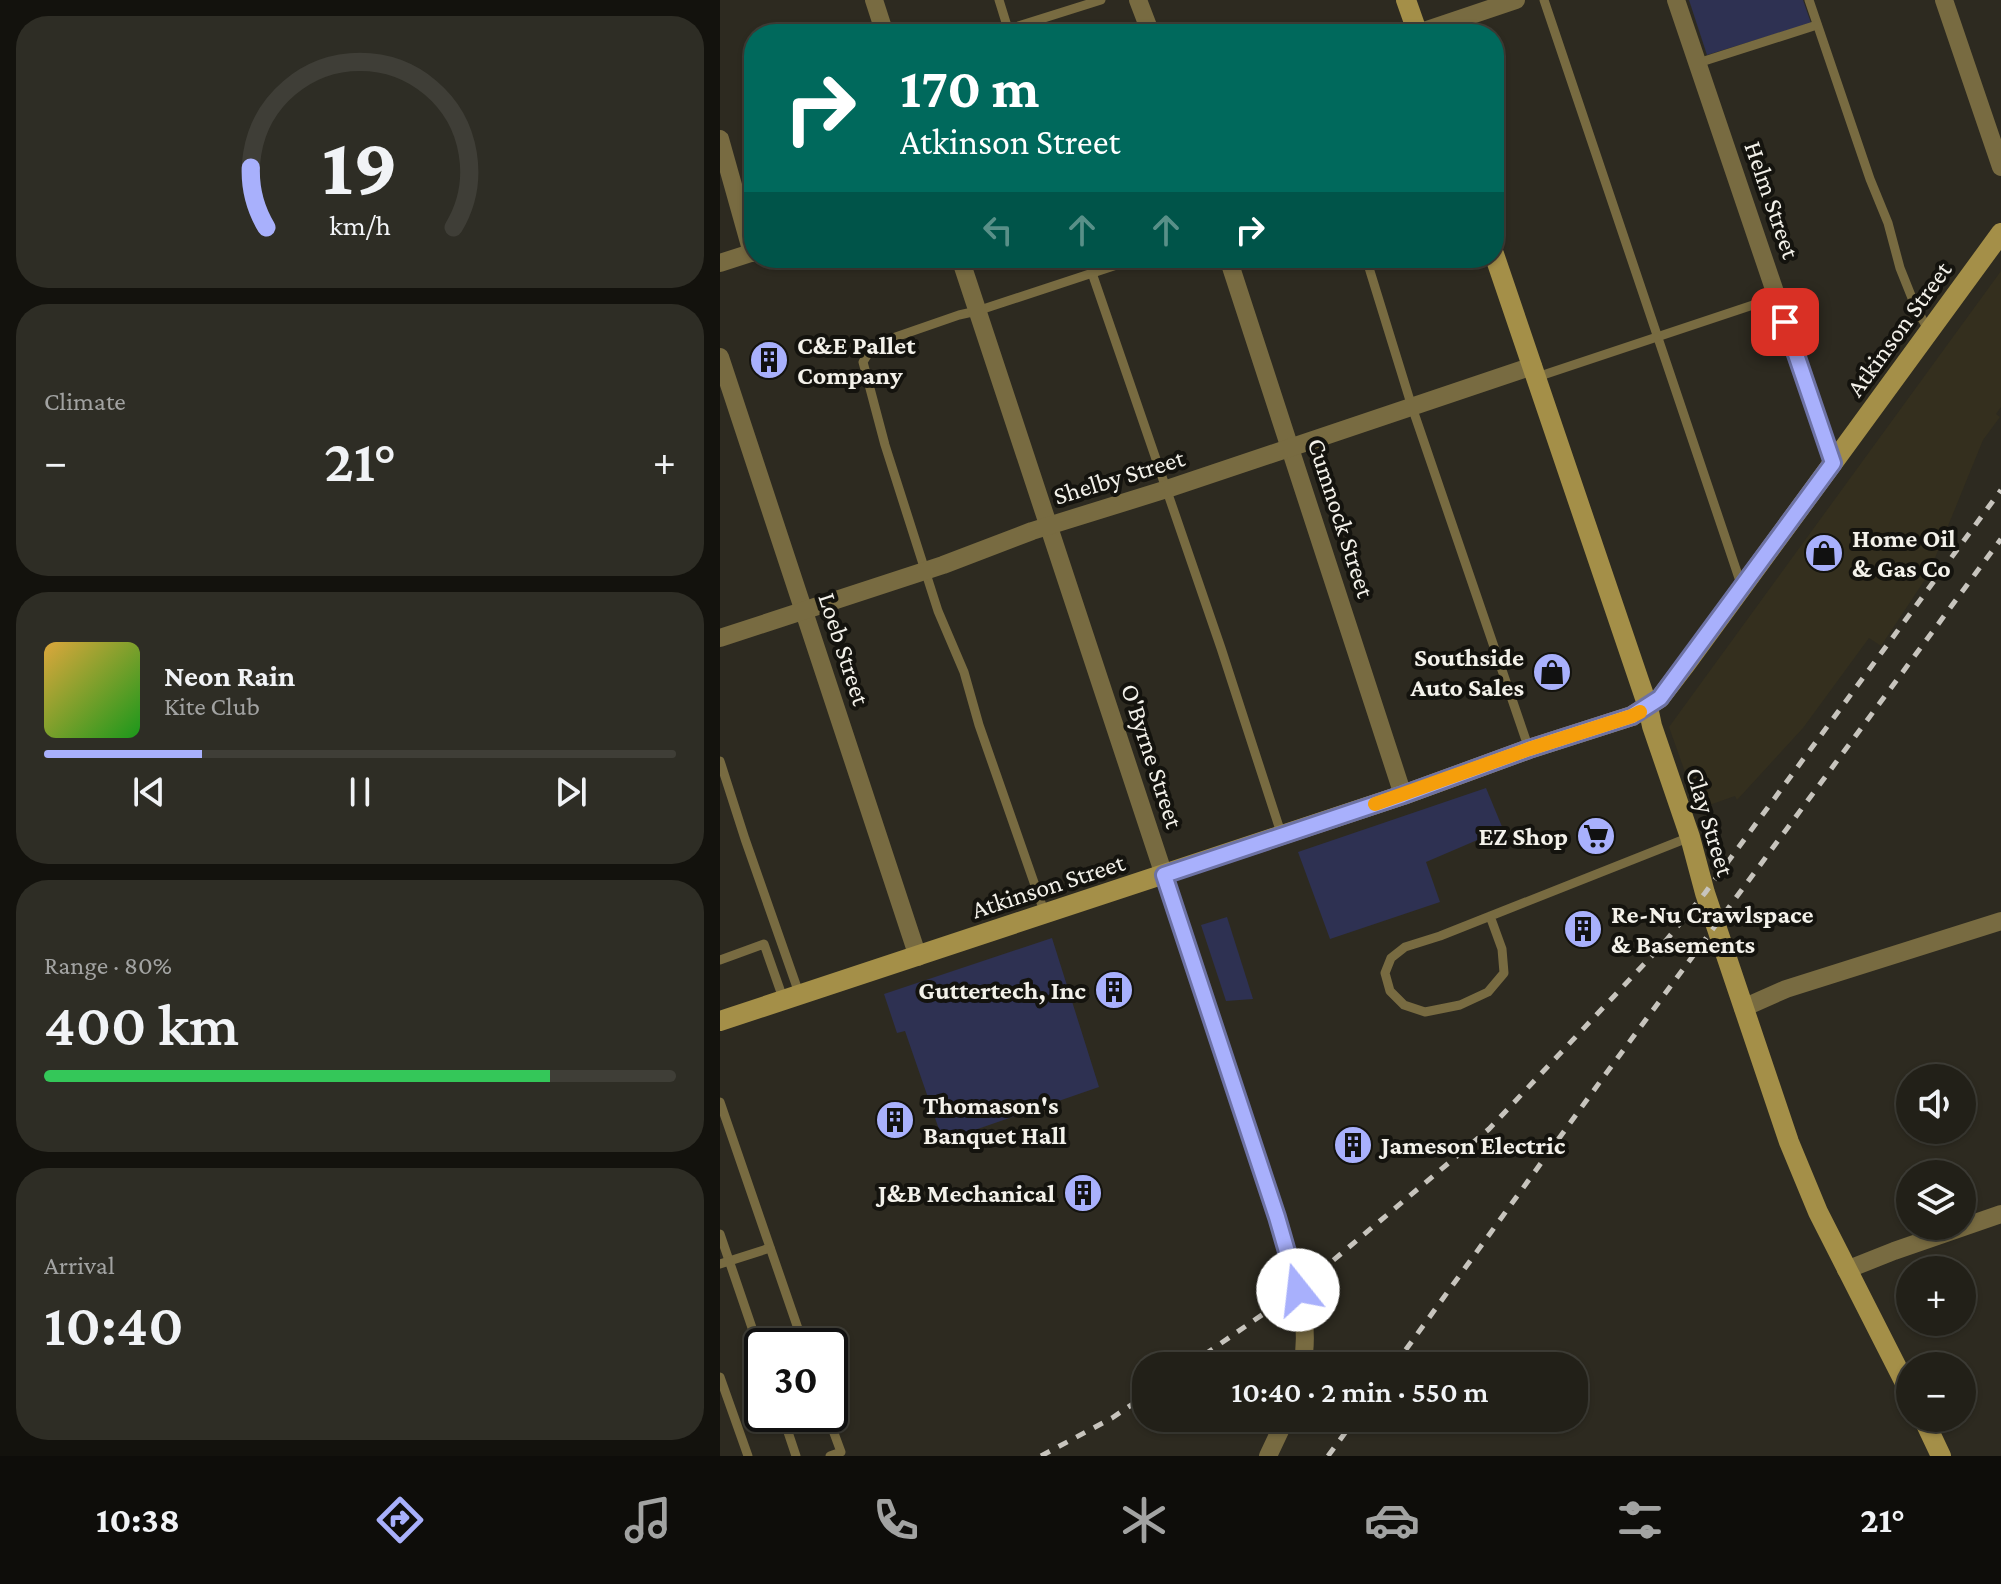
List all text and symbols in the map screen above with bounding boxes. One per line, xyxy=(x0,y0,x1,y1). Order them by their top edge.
icon: right xyxy=(768,56,872,160)
text: 170 m xyxy=(900,57,1039,119)
text: 19 xyxy=(322,119,398,212)
text: Atkinson Street xyxy=(900,122,1120,162)
street label: Helm Street xyxy=(1738,138,1806,263)
icon: left xyxy=(976,208,1020,252)
icon: ahead xyxy=(1060,208,1104,252)
icon: ahead xyxy=(1144,208,1188,252)
icon: right xyxy=(1228,208,1272,252)
text: km/h xyxy=(329,209,391,241)
street label: Atkinson Street xyxy=(1840,256,1958,402)
pin xyxy=(1751,288,1819,356)
icon: arrive xyxy=(1763,300,1807,344)
place label: C&E Pallet Company xyxy=(797,331,916,390)
building icon: C&E Pallet Company xyxy=(748,339,790,381)
text: Climate xyxy=(44,387,126,416)
text: 21° xyxy=(324,427,396,494)
street label: Cumnock Street xyxy=(1302,435,1381,602)
text: − xyxy=(44,437,67,485)
text: + xyxy=(653,437,676,485)
street label: Shelby Street xyxy=(1050,443,1188,511)
place label: Home Oil & Gas Co xyxy=(1852,524,1956,583)
shop icon: Home Oil & Gas Co xyxy=(1803,532,1845,574)
street label: Loeb Street xyxy=(812,589,876,709)
place label: Southside Auto Sales xyxy=(1410,643,1524,702)
shop icon: Southside Auto Sales xyxy=(1531,651,1573,693)
text: Neon Rain xyxy=(164,659,295,692)
street label: O'Byrne Street xyxy=(1115,680,1189,832)
text: Kite Club xyxy=(164,692,260,721)
street label: Clay Street xyxy=(1680,764,1740,880)
icon: previous xyxy=(127,770,171,814)
icon: pause xyxy=(338,770,382,814)
icon: next xyxy=(549,770,593,814)
supermarket icon: EZ Shop xyxy=(1575,815,1617,857)
place label: EZ Shop xyxy=(1479,822,1568,851)
street label: Atkinson Street xyxy=(968,847,1129,924)
place label: Re-Nu Crawlspace & Basements xyxy=(1611,900,1814,959)
building icon: Re-Nu Crawlspace & Basements xyxy=(1562,908,1604,950)
text: Range · 80% xyxy=(44,951,172,980)
building icon: Guttertech, Inc xyxy=(1093,969,1135,1011)
place label: Guttertech, Inc xyxy=(918,976,1086,1005)
text: 400 km xyxy=(44,991,239,1058)
map controls xyxy=(1896,1064,1976,1432)
button: sound xyxy=(1896,1064,1976,1144)
place label: Thomason's Banquet Hall xyxy=(923,1091,1067,1150)
building icon: Thomason's Banquet Hall xyxy=(874,1099,916,1141)
building icon: Jameson Electric xyxy=(1332,1124,1374,1166)
place label: Jameson Electric xyxy=(1378,1131,1566,1160)
button: layers xyxy=(1896,1160,1976,1240)
building icon: J&B Mechanical xyxy=(1062,1172,1104,1214)
place label: J&B Mechanical xyxy=(875,1179,1055,1208)
position arrow xyxy=(1256,1248,1340,1332)
text: Arrival xyxy=(44,1251,115,1280)
button: + xyxy=(1896,1256,1976,1336)
text: 10:40 xyxy=(44,1291,184,1358)
speed limit sign: 30 xyxy=(744,1328,848,1432)
button: − xyxy=(1896,1352,1976,1432)
text: 10:40 · 2 min · 550 m xyxy=(1232,1375,1488,1408)
icon: directions xyxy=(372,1492,428,1548)
icon: music xyxy=(620,1492,676,1548)
icon: phone xyxy=(868,1492,924,1548)
icon: climate xyxy=(1116,1492,1172,1548)
icon: car xyxy=(1364,1492,1420,1548)
icon: filters xyxy=(1612,1492,1668,1548)
text: 10:38 xyxy=(96,1500,180,1540)
text: 21° xyxy=(1860,1500,1905,1540)

